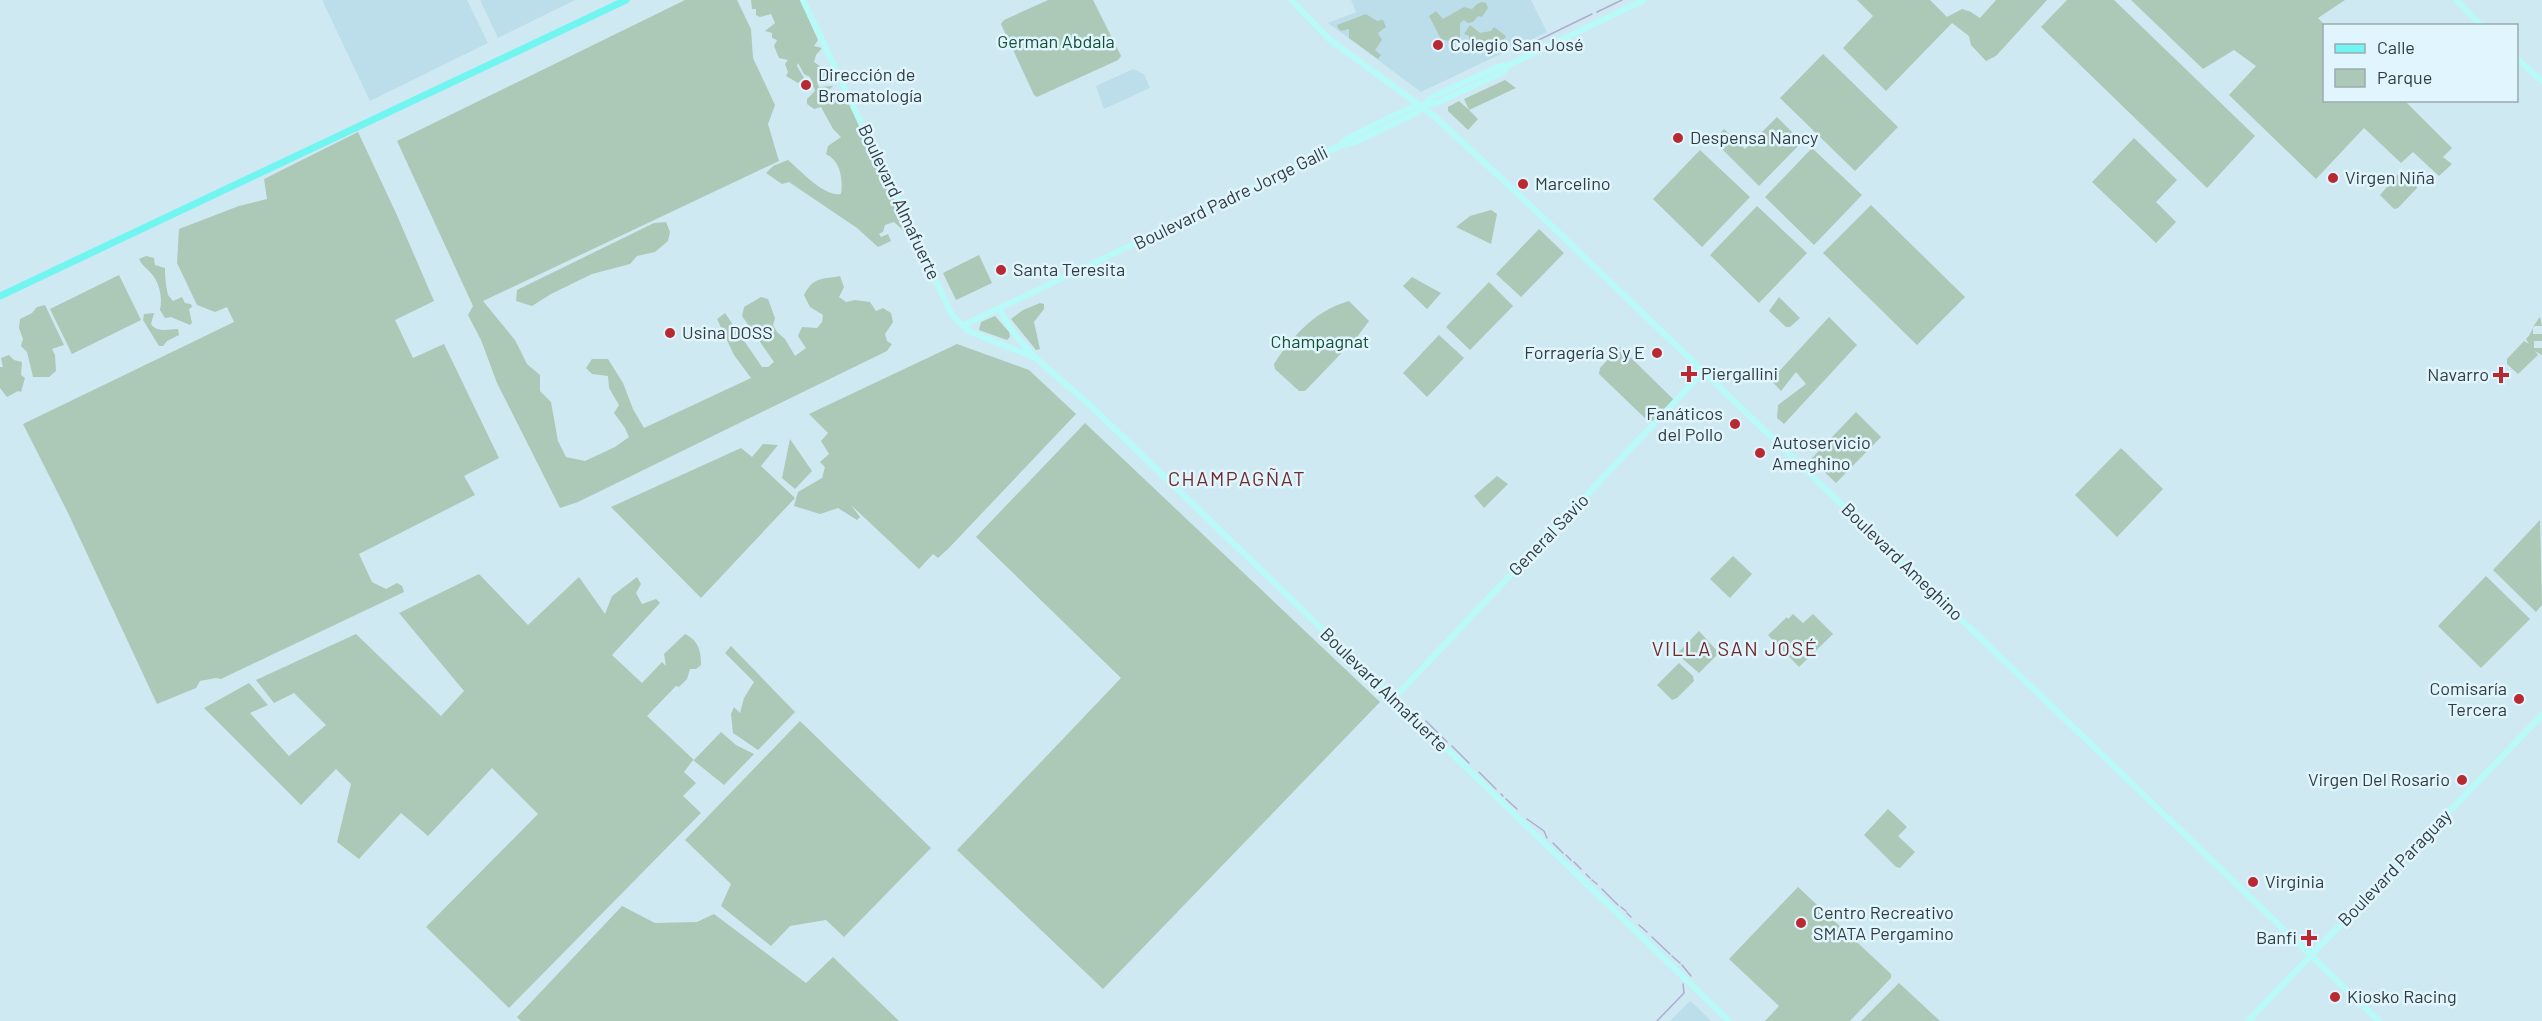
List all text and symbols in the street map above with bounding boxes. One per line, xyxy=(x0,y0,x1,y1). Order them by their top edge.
legend xyxy=(2323,24,2518,102)
park label: German Abdala xyxy=(997,30,1115,52)
place label: Colegio San José xyxy=(1450,33,1584,55)
text: Calle xyxy=(2377,36,2415,58)
marker: Colegio San José xyxy=(1431,38,1445,52)
place label: Dirección de Bromatología xyxy=(818,63,922,106)
text: Parque xyxy=(2377,66,2432,88)
marker: Dirección de Bromatología xyxy=(799,78,813,92)
street label: Boulevard Almafuerte xyxy=(854,120,946,283)
place label: Despensa Nancy xyxy=(1690,126,1818,148)
marker: Despensa Nancy xyxy=(1671,131,1685,145)
street label: Boulevard Padre Jorge Galli xyxy=(1130,140,1331,254)
place label: Virgen Niña xyxy=(2345,166,2435,188)
marker: Virgen Niña xyxy=(2326,171,2340,185)
place label: Marcelino xyxy=(1535,172,1611,194)
marker: Marcelino xyxy=(1516,177,1530,191)
place label: Santa Teresita xyxy=(1013,258,1125,280)
marker: Santa Teresita xyxy=(994,263,1008,277)
place label: Usina DOSS xyxy=(682,321,773,343)
marker: Usina DOSS xyxy=(663,326,677,340)
park label: Champagnat xyxy=(1271,330,1369,352)
place label: Forragería S y E xyxy=(1524,341,1645,363)
marker: Forragería S y E xyxy=(1650,346,1664,360)
place label: Piergallini xyxy=(1701,362,1778,384)
place label: Navarro xyxy=(2427,363,2489,385)
marker: Piergallini xyxy=(1682,367,1696,381)
marker: Navarro xyxy=(2494,368,2508,382)
place label: Fanáticos del Pollo xyxy=(1646,402,1723,445)
marker: Fanáticos del Pollo xyxy=(1728,417,1742,431)
place label: Autoservicio Ameghino xyxy=(1772,431,1871,474)
marker: Autoservicio Ameghino xyxy=(1753,446,1767,460)
district label: CHAMPAGÑAT xyxy=(1168,466,1306,490)
street label: General Savio xyxy=(1504,489,1593,580)
street label: Boulevard Ameghino xyxy=(1837,498,1968,625)
street label: Boulevard Almafuerte xyxy=(1316,623,1453,756)
district label: VILLA SAN JOSÉ xyxy=(1652,636,1818,660)
place label: Comisaría Tercera xyxy=(2429,677,2507,720)
marker: Comisaría Tercera xyxy=(2512,692,2526,706)
place label: Virgen Del Rosario xyxy=(2308,768,2450,790)
marker: Virgen Del Rosario xyxy=(2455,773,2469,787)
street label: Boulevard Paraguay xyxy=(2333,804,2456,930)
place label: Virginia xyxy=(2265,870,2324,892)
marker: Virginia xyxy=(2246,875,2260,889)
place label: Centro Recreativo SMATA Pergamino xyxy=(1813,901,1954,944)
marker: Centro Recreativo SMATA Pergamino xyxy=(1794,916,1808,930)
place label: Banfi xyxy=(2256,926,2297,948)
marker: Banfi xyxy=(2302,931,2316,945)
place label: Kiosko Racing xyxy=(2347,985,2457,1007)
marker: Kiosko Racing xyxy=(2328,990,2342,1004)

